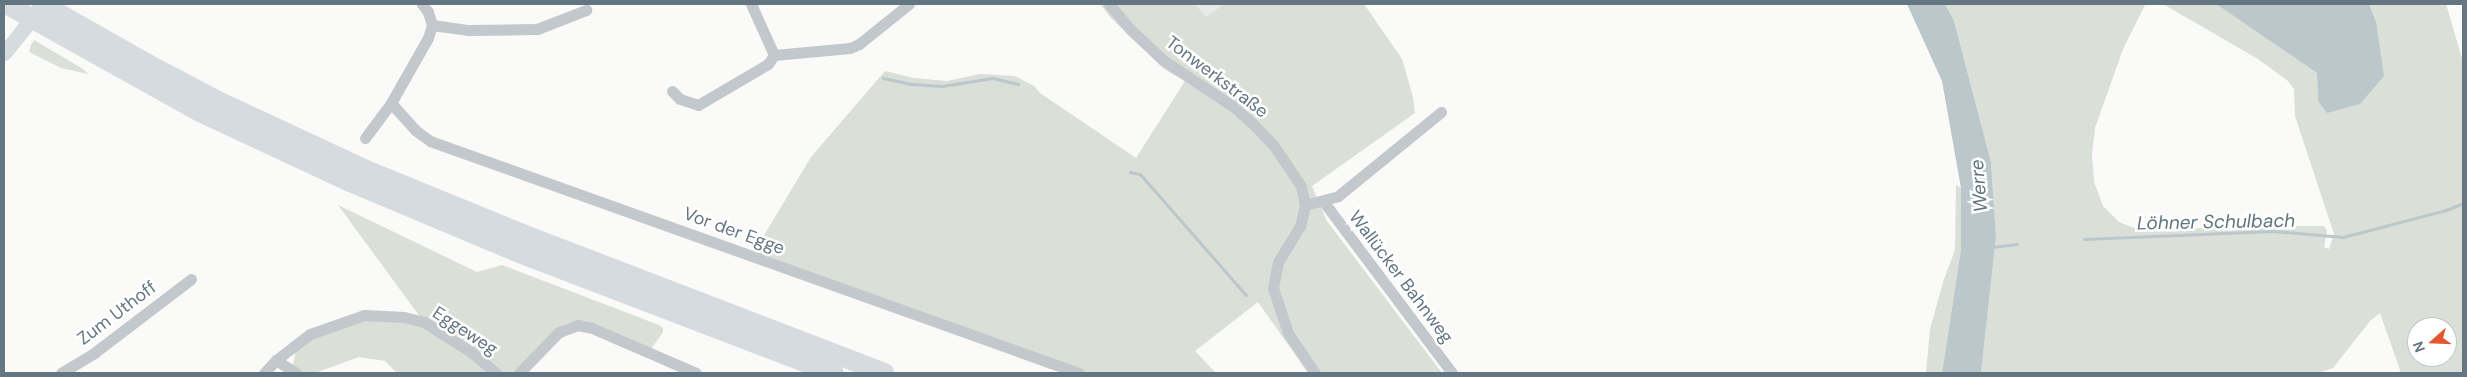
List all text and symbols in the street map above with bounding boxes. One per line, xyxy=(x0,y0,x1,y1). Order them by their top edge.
street label: Tonwerkstraße xyxy=(1162,32,1272,122)
water label: Werre xyxy=(1965,159,1993,213)
street label: Vor der Egge xyxy=(680,203,788,259)
street label: Wallücker Bahnweg xyxy=(1344,207,1458,347)
water label: Löhner Schulbach xyxy=(2137,209,2295,235)
street label: Zum Uthoff xyxy=(73,276,161,350)
street label: Eggeweg xyxy=(428,302,502,360)
north arrow xyxy=(2407,317,2457,367)
text: N xyxy=(2409,339,2429,355)

